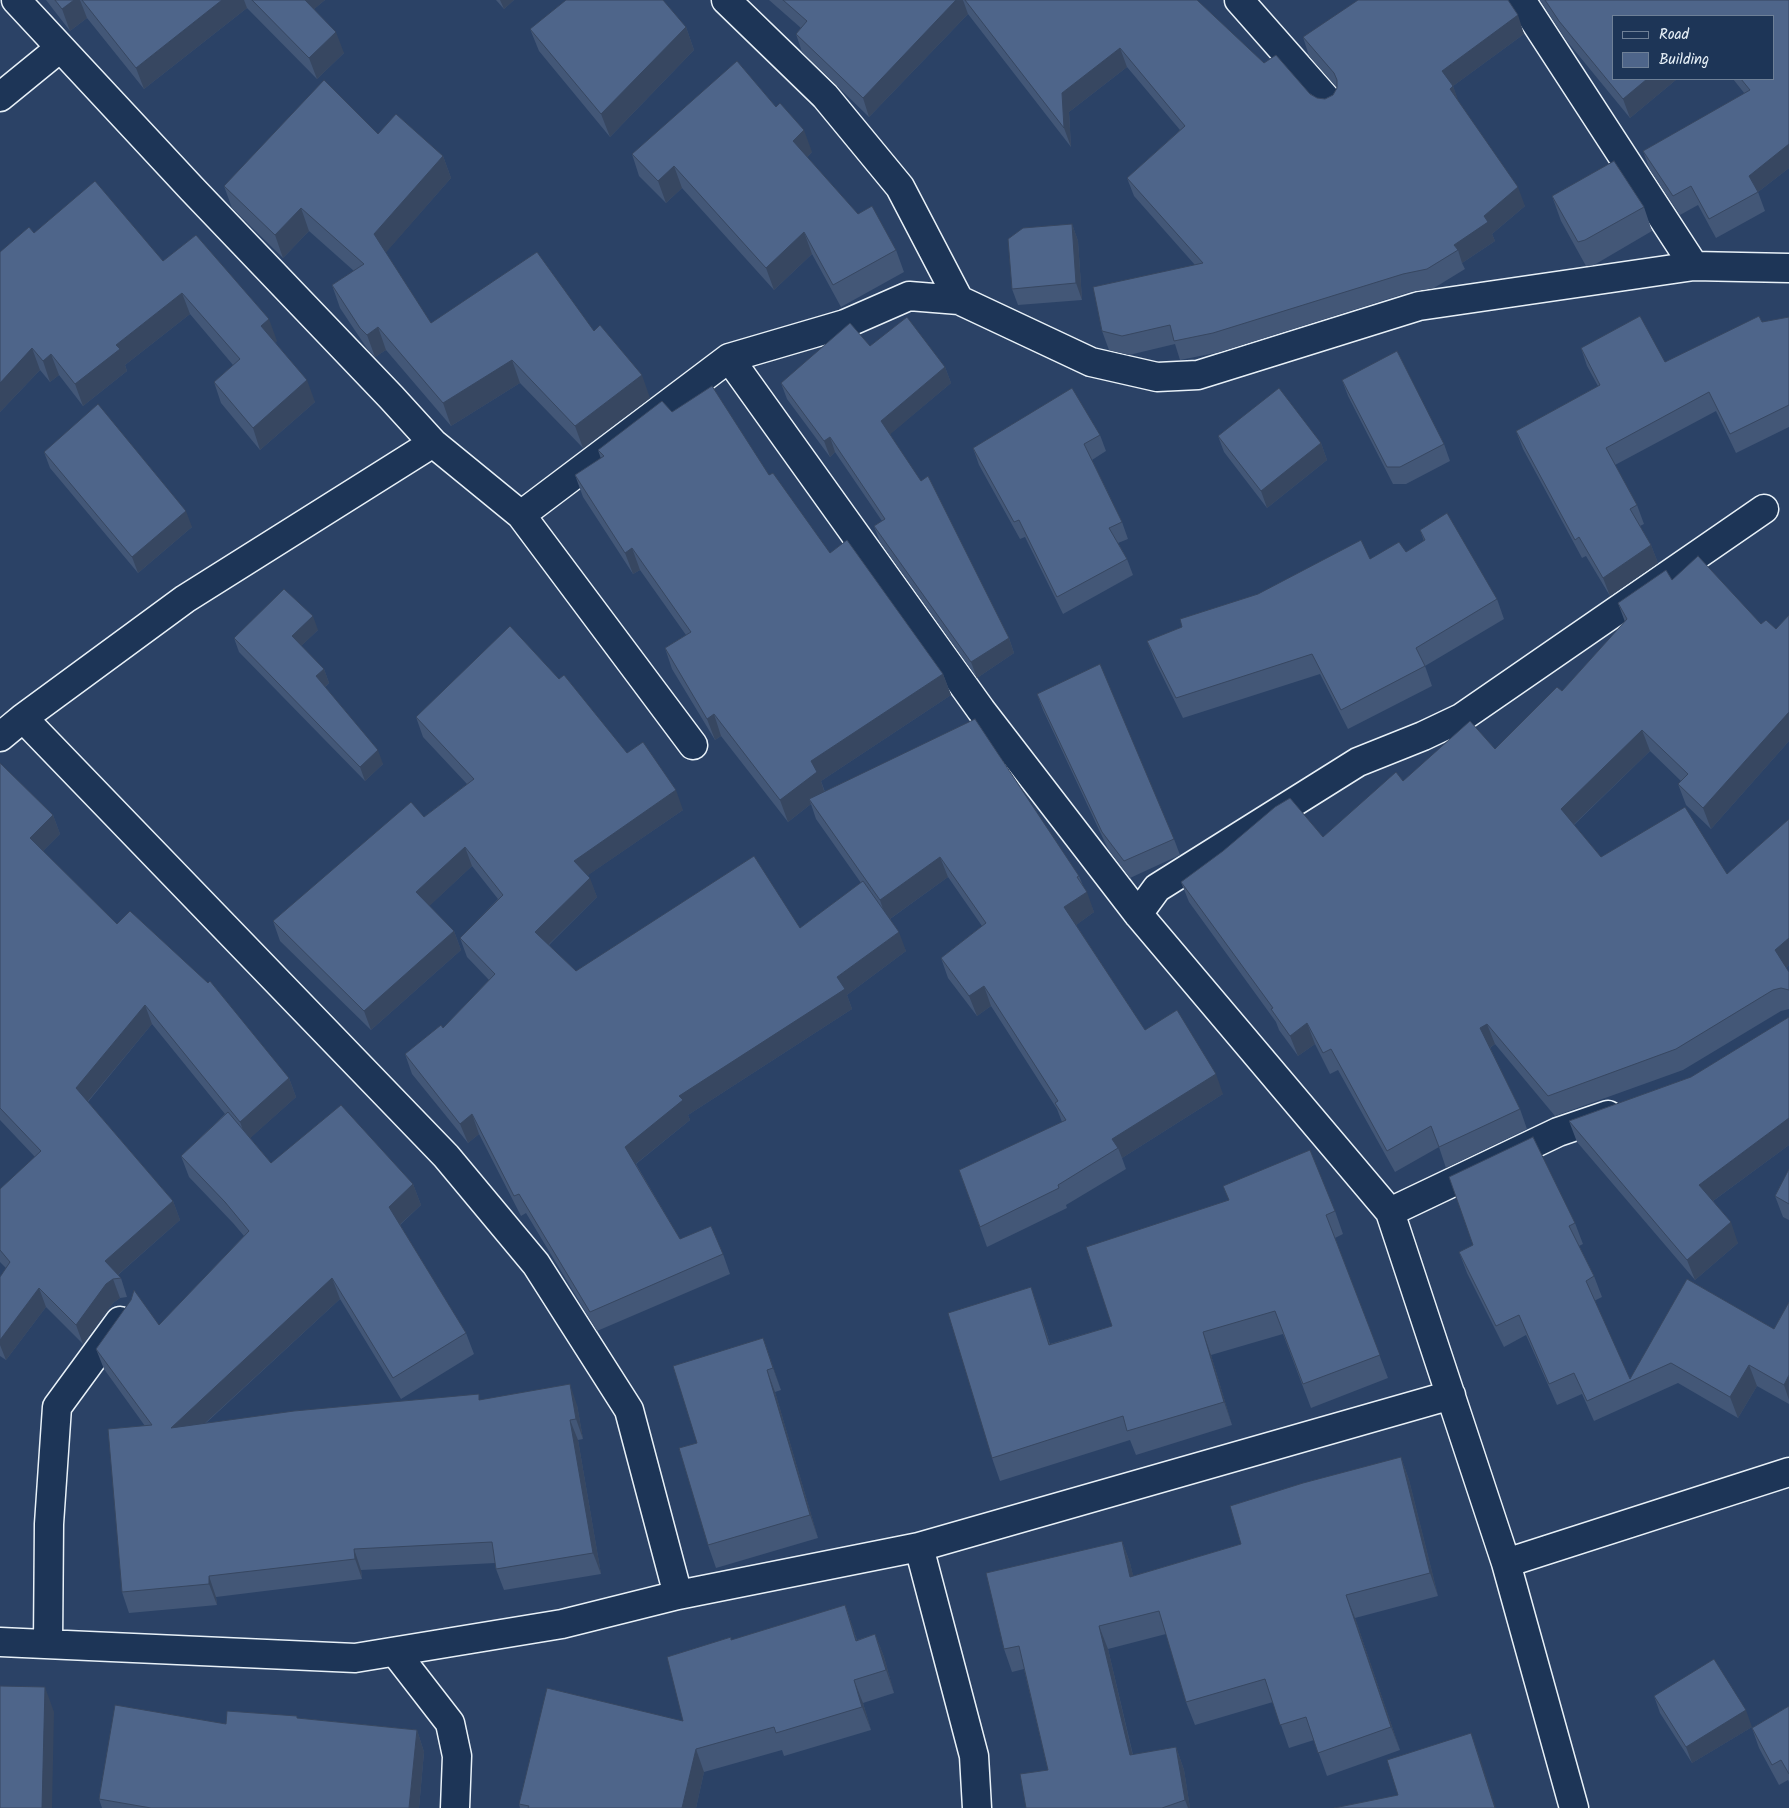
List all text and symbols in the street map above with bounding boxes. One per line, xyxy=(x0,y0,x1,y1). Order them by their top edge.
legend xyxy=(1612,15,1774,80)
text: Road xyxy=(1659,23,1689,47)
text: Building xyxy=(1659,48,1709,72)

